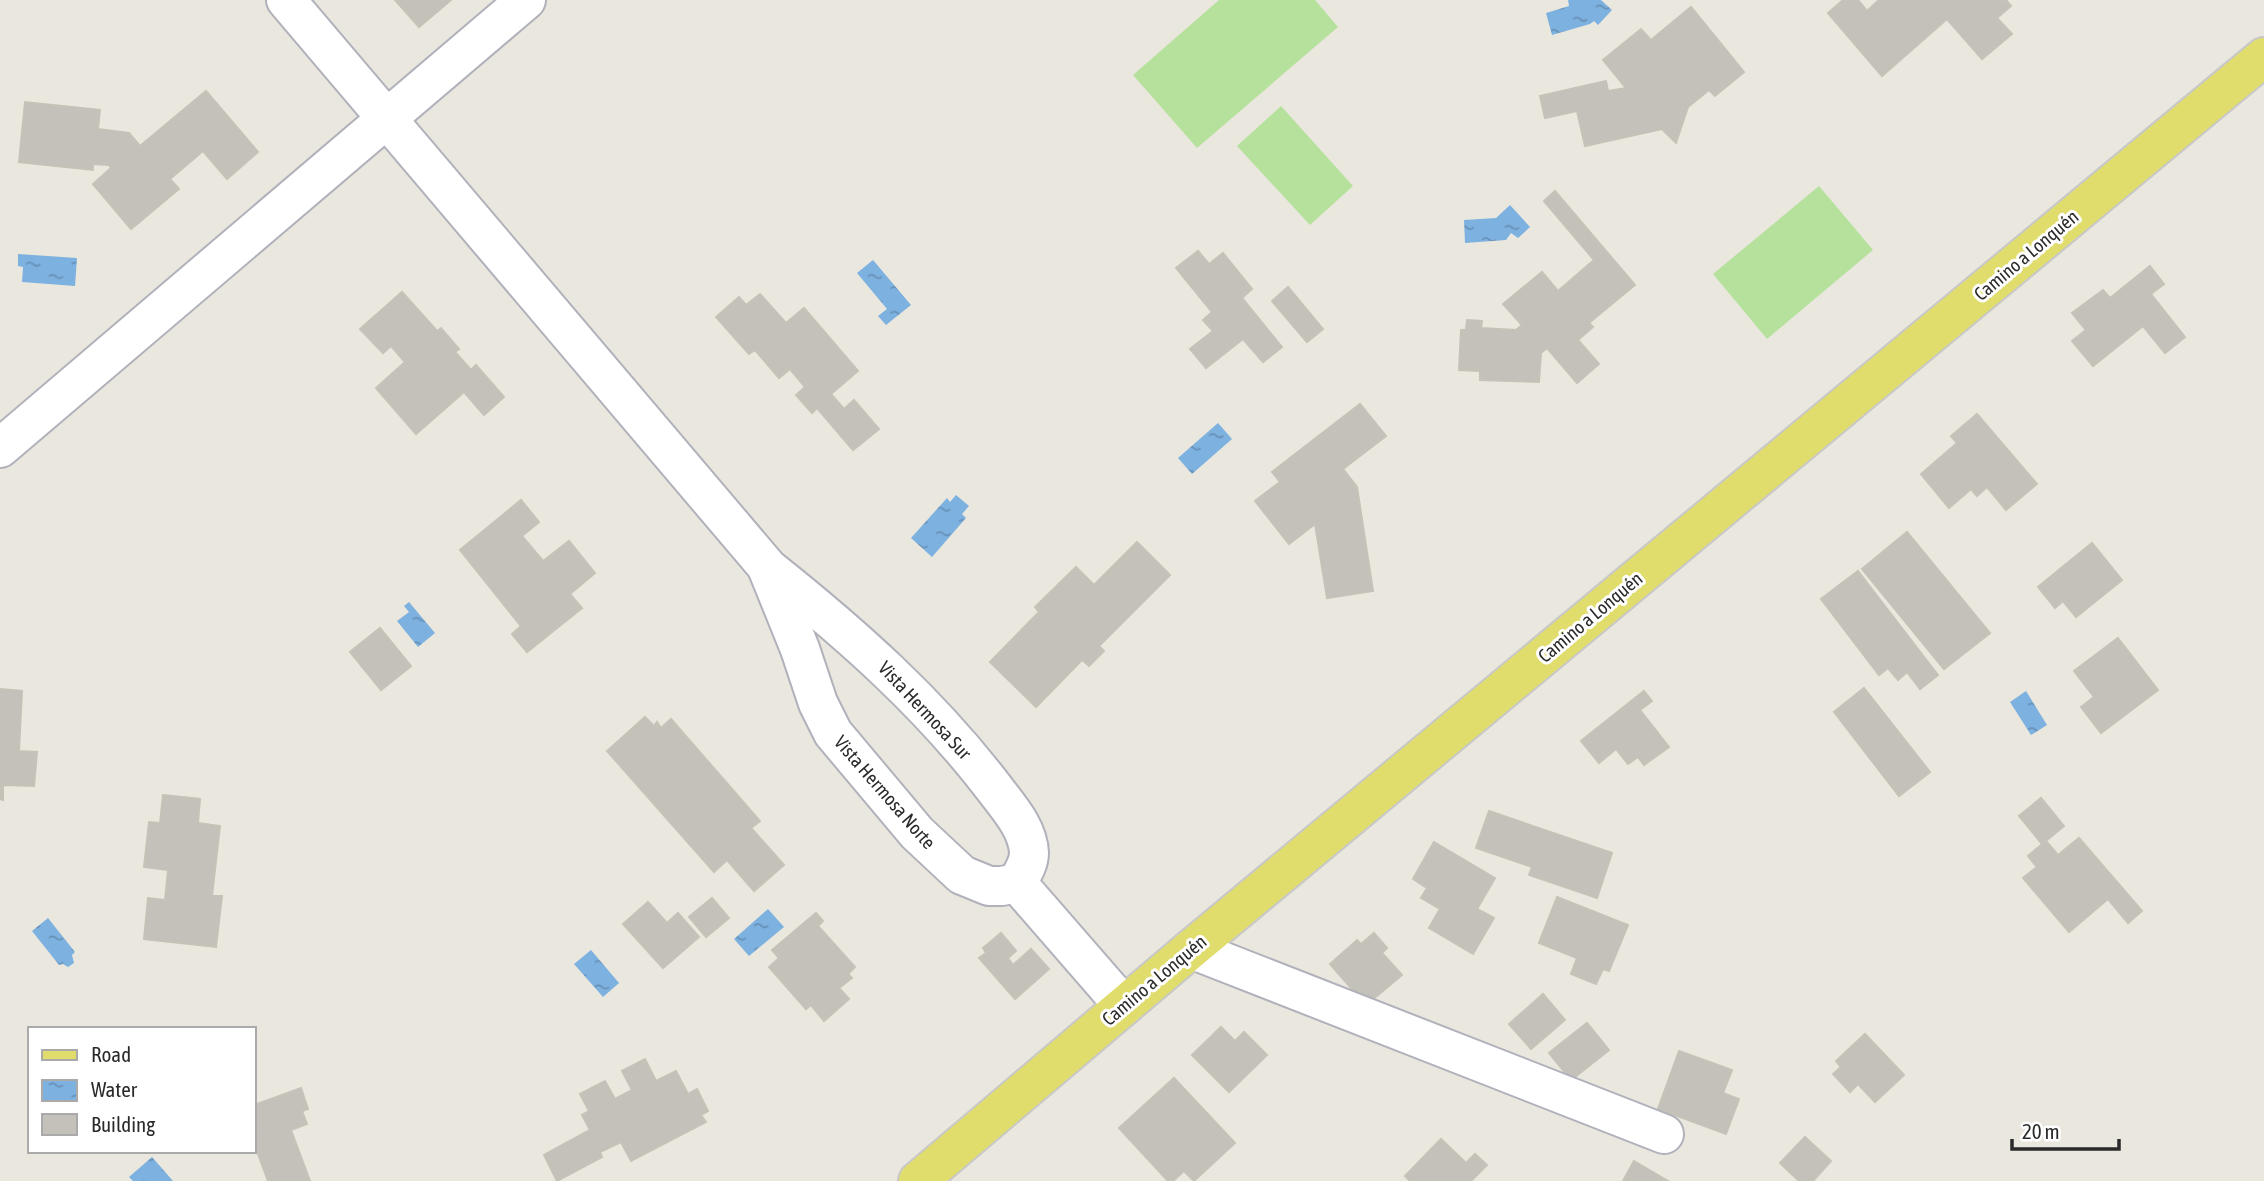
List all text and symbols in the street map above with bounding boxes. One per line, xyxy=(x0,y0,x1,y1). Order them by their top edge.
street label: Camino a Lonquén xyxy=(1969,205,2083,305)
street label: Camino a Lonquén xyxy=(1533,567,1647,667)
street label: Vista Hermosa Sur xyxy=(874,656,976,764)
street label: Vista Hermosa Norte xyxy=(830,731,940,853)
street label: Camino a Lonquén xyxy=(1097,930,1211,1030)
legend xyxy=(28,1027,256,1153)
text: Road xyxy=(91,1042,131,1066)
text: Water xyxy=(91,1077,138,1101)
scale bar xyxy=(2012,1108,2119,1152)
text: Building xyxy=(91,1112,155,1136)
text: 20 m xyxy=(2022,1119,2060,1143)

